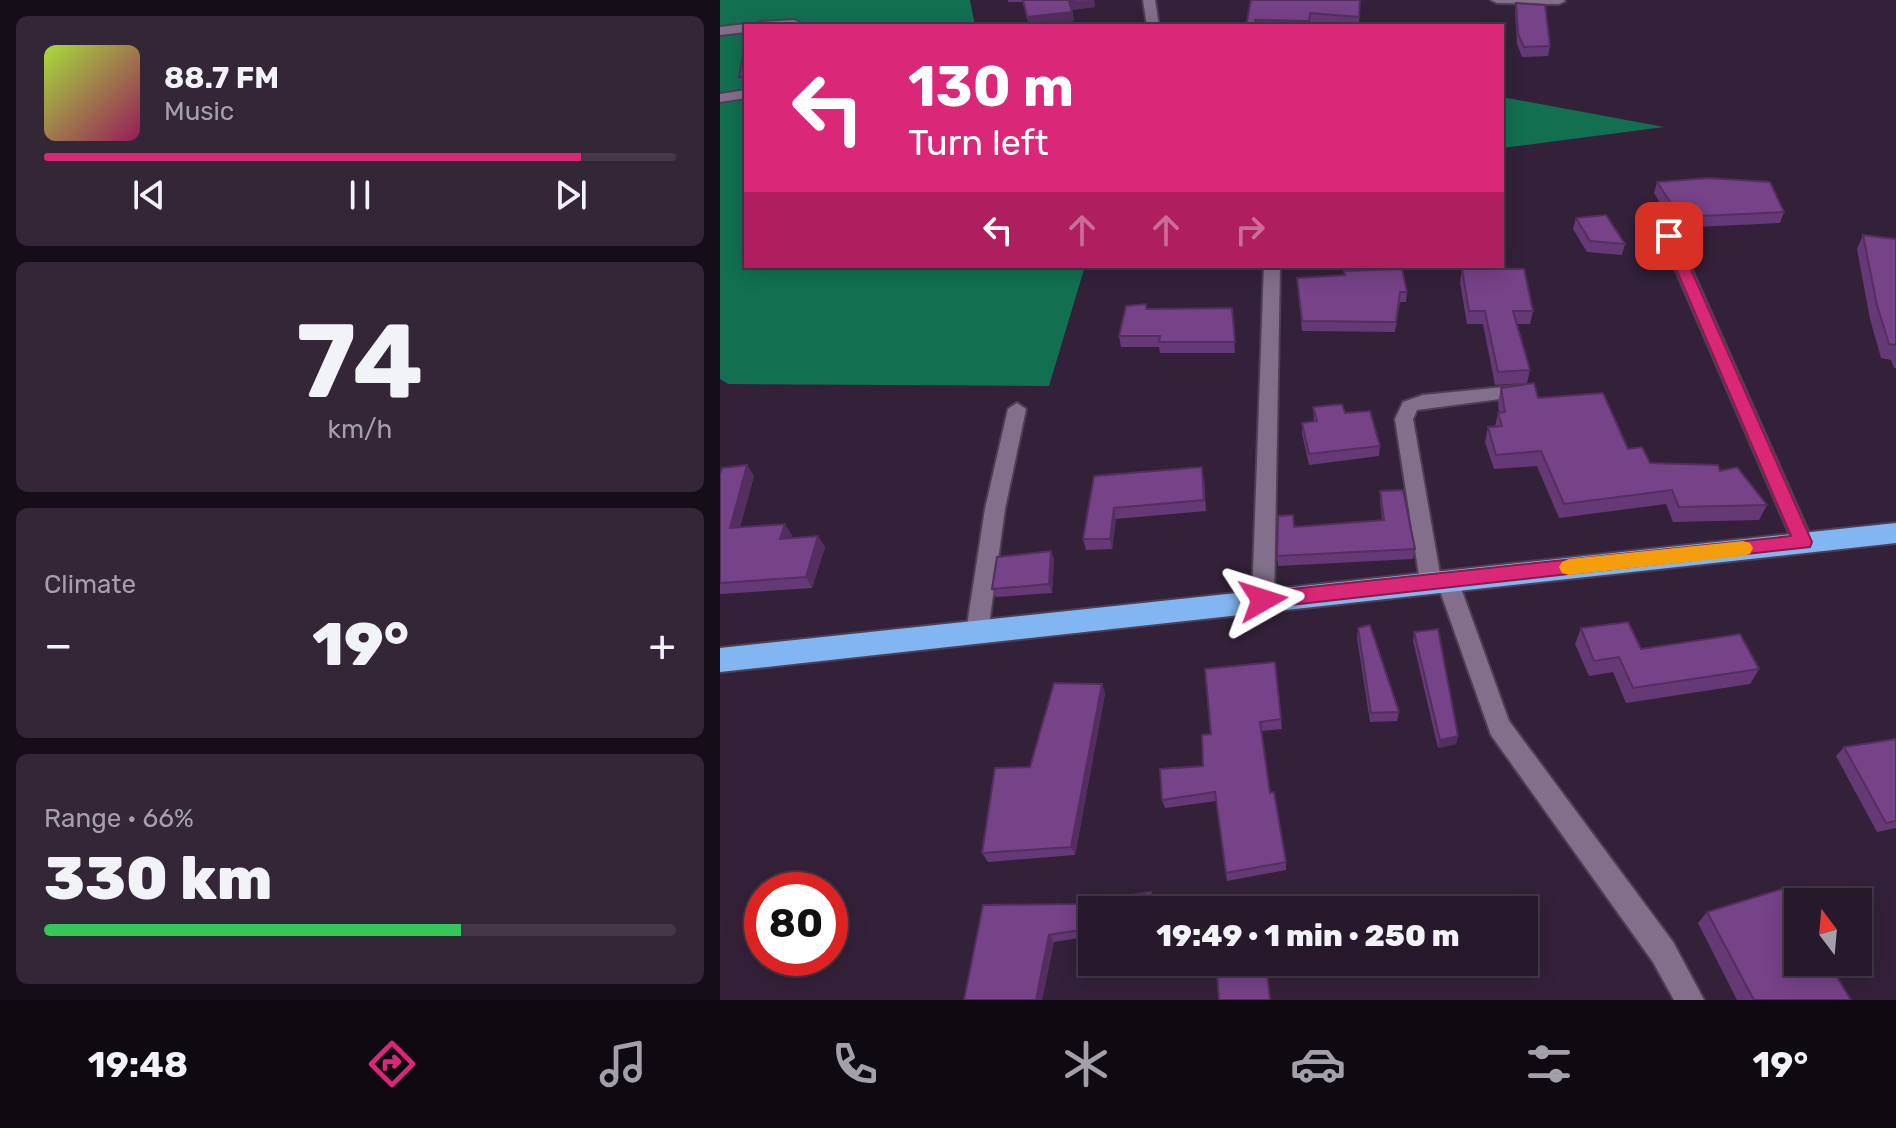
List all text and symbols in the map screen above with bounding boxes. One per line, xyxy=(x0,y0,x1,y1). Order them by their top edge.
text: 130 m xyxy=(908,54,1074,120)
icon: left xyxy=(776,56,880,160)
text: 88.7 FM xyxy=(164,60,279,96)
text: Music xyxy=(164,96,234,127)
text: Turn left xyxy=(908,121,1049,164)
icon: previous xyxy=(127,173,171,217)
icon: pause xyxy=(338,173,382,217)
icon: next xyxy=(549,173,593,217)
pin xyxy=(1635,202,1703,270)
icon: left xyxy=(976,208,1020,252)
icon: ahead xyxy=(1060,208,1104,252)
icon: ahead xyxy=(1144,208,1188,252)
icon: right xyxy=(1228,208,1272,252)
icon: arrive xyxy=(1647,214,1691,258)
text: 74 xyxy=(296,300,424,423)
text: km/h xyxy=(328,414,392,445)
position arrow xyxy=(1221,558,1305,642)
text: Climate xyxy=(44,569,136,600)
text: 19° xyxy=(312,609,409,680)
text: − xyxy=(44,619,73,671)
text: + xyxy=(649,619,676,671)
text: Range · 66% xyxy=(44,803,194,834)
text: 330 km xyxy=(44,843,272,914)
speed limit sign: 80 xyxy=(744,872,848,976)
north arrow xyxy=(1784,888,1872,976)
map controls xyxy=(1784,888,1872,976)
text: 19:49 · 1 min · 250 m xyxy=(1156,918,1460,954)
icon: directions xyxy=(364,1036,420,1092)
icon: music xyxy=(595,1036,651,1092)
icon: phone xyxy=(827,1036,883,1092)
icon: climate xyxy=(1058,1036,1114,1092)
icon: car xyxy=(1290,1036,1346,1092)
icon: filters xyxy=(1521,1036,1577,1092)
text: 19:48 xyxy=(88,1043,188,1086)
text: 19° xyxy=(1752,1043,1808,1086)

